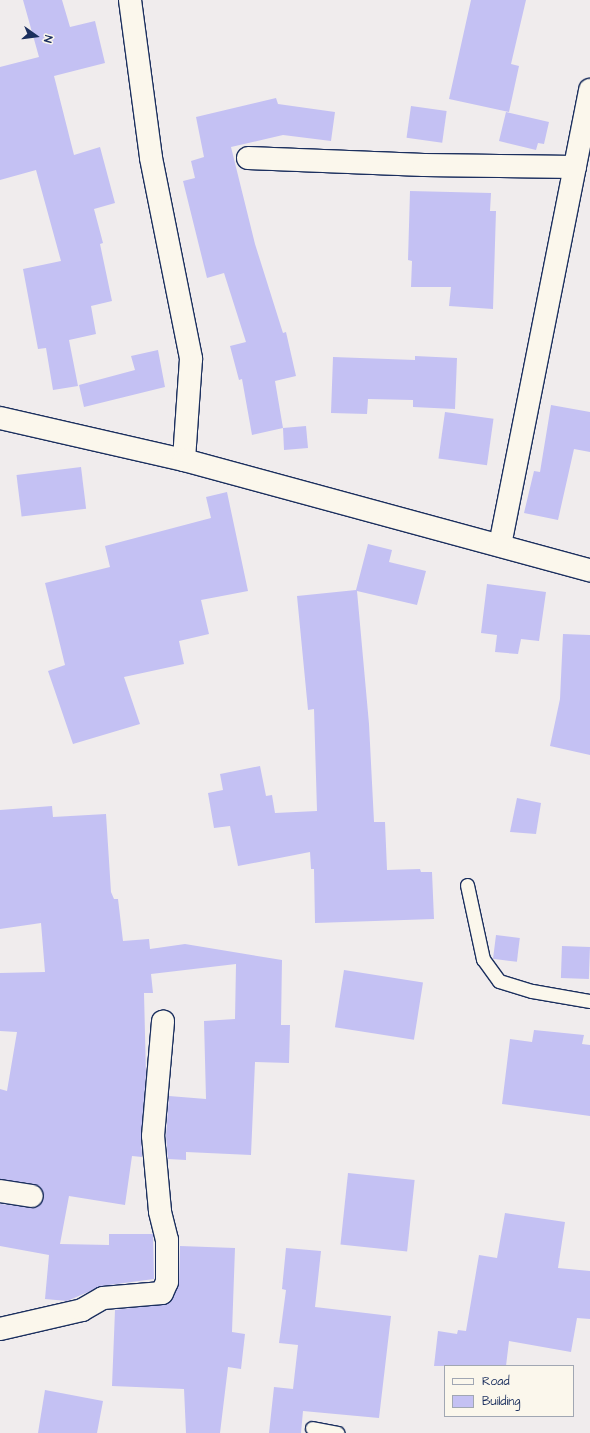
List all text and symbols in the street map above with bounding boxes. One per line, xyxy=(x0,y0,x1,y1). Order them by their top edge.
north arrow xyxy=(16,16,56,56)
text: N xyxy=(40,34,56,44)
legend xyxy=(444,1365,574,1417)
text: Road xyxy=(482,1373,510,1390)
text: Building xyxy=(482,1393,520,1410)

